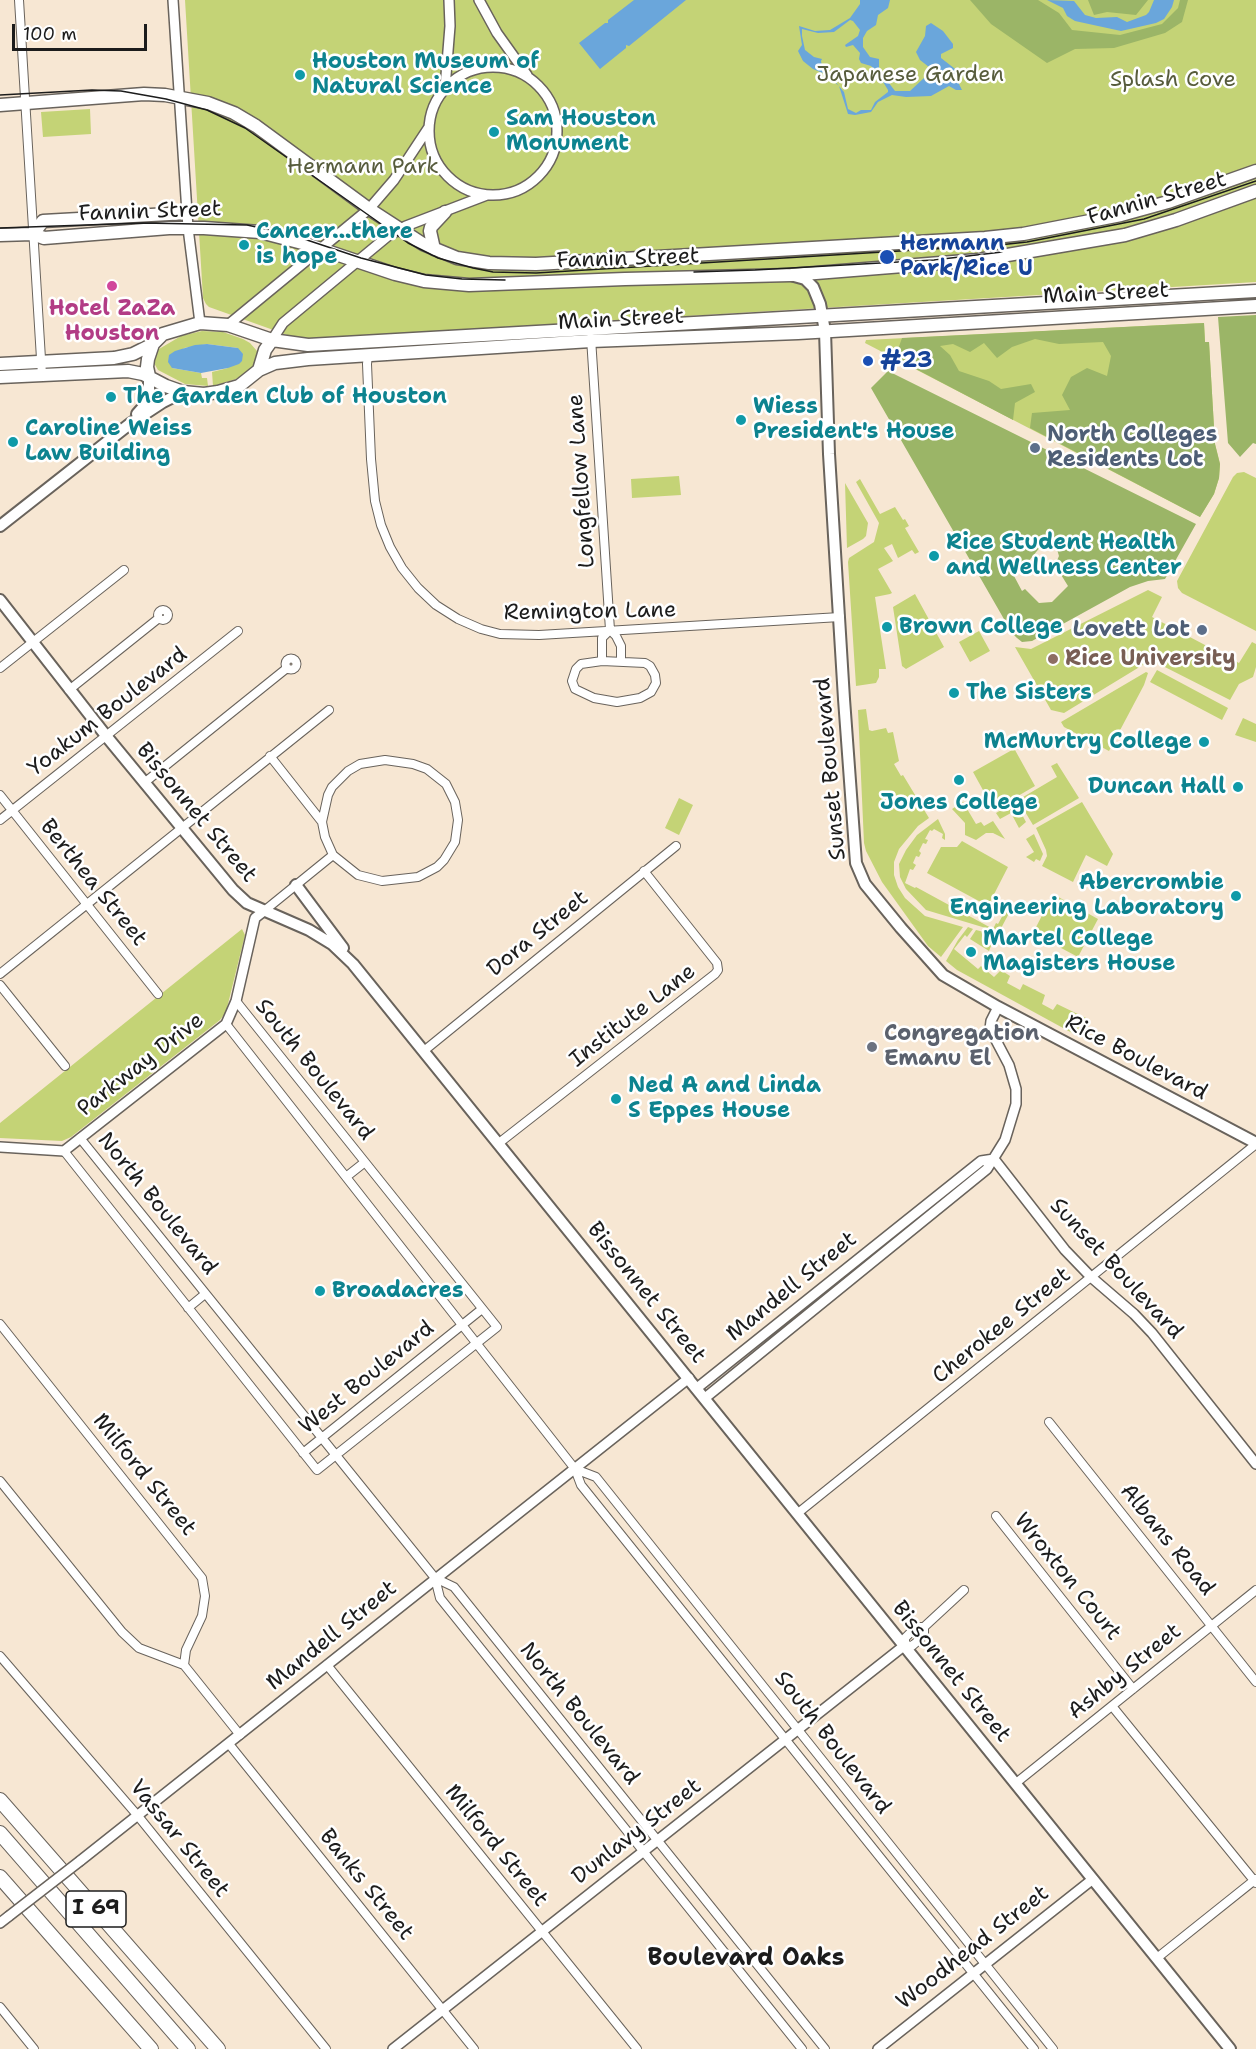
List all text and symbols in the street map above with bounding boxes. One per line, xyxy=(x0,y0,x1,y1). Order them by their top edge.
scale bar xyxy=(15,12,150,50)
text: 100 m xyxy=(23,22,77,46)
place label: Houston Museum of Natural Science xyxy=(312,49,539,100)
park label: Japanese Garden xyxy=(816,62,1004,88)
park label: Splash Cove xyxy=(1110,67,1236,93)
marker: Houston Museum of Natural Science xyxy=(293,68,307,82)
place label: Sam Houston Monument xyxy=(506,106,656,158)
marker: Sam Houston Monument xyxy=(487,125,501,139)
park label: Hermann Park xyxy=(287,154,439,180)
street label: Fannin Street xyxy=(1085,167,1229,231)
street label: Fannin Street xyxy=(78,196,222,228)
place label: Cancer...there is hope xyxy=(256,219,413,270)
place label: Hermann Park/Rice U xyxy=(900,231,1033,282)
marker: Cancer...there is hope xyxy=(237,238,251,252)
street label: Fannin Street xyxy=(556,243,700,275)
marker: Hermann Park/Rice U xyxy=(878,248,896,266)
street label: Main Street xyxy=(1042,278,1170,310)
marker: Hotel ZaZa Houston xyxy=(105,279,119,293)
place label: Hotel ZaZa Houston xyxy=(49,296,175,348)
street label: Main Street xyxy=(557,304,685,336)
place label: #23 xyxy=(880,348,932,374)
marker: #23 xyxy=(861,354,875,368)
place label: The Garden Club of Houston xyxy=(123,384,447,410)
marker: The Garden Club of Houston xyxy=(104,390,118,404)
street label: Longfellow Lane xyxy=(563,393,601,569)
place label: Wiess President's House xyxy=(753,394,954,446)
marker: Wiess President's House xyxy=(734,413,748,427)
place label: Caroline Weiss Law Building xyxy=(25,416,192,468)
place label: North Colleges Residents Lot xyxy=(1047,422,1217,474)
marker: Caroline Weiss Law Building xyxy=(6,435,20,449)
marker: North Colleges Residents Lot xyxy=(1028,441,1042,455)
place label: Rice Student Health and Wellness Center xyxy=(946,530,1182,582)
marker: Rice Student Health and Wellness Center xyxy=(927,549,941,563)
street label: Remington Lane xyxy=(503,597,677,627)
place label: Brown College xyxy=(899,614,1063,640)
place label: Lovett Lot xyxy=(1073,617,1190,643)
marker: Brown College xyxy=(880,620,894,634)
marker: Lovett Lot xyxy=(1195,623,1209,637)
street label: Yoakum Boulevard xyxy=(23,642,193,782)
place label: Rice University xyxy=(1065,646,1236,672)
marker: Rice University xyxy=(1046,652,1060,666)
street label: Sunset Boulevard xyxy=(810,677,852,861)
place label: The Sisters xyxy=(966,680,1092,706)
marker: The Sisters xyxy=(947,686,961,700)
place label: McMurtry College xyxy=(984,729,1192,755)
marker: McMurtry College xyxy=(1197,735,1211,749)
street label: Bissonnet Street xyxy=(130,738,262,888)
marker: Jones College xyxy=(952,773,966,787)
place label: Duncan Hall xyxy=(1088,774,1226,800)
marker: Duncan Hall xyxy=(1231,780,1245,794)
place label: Jones College xyxy=(880,790,1038,816)
street label: Berthea Street xyxy=(34,814,152,952)
place label: Abercrombie Engineering Laboratory xyxy=(949,870,1224,921)
street label: Dora Street xyxy=(482,885,594,983)
marker: Abercrombie Engineering Laboratory xyxy=(1229,889,1243,903)
place label: Martel College Magisters House xyxy=(983,926,1176,978)
marker: Martel College Magisters House xyxy=(964,945,978,959)
street label: Institute Lane xyxy=(565,959,701,1073)
street label: South Boulevard xyxy=(249,994,379,1146)
street label: Parkway Drive xyxy=(73,1007,209,1123)
street label: Rice Boulevard xyxy=(1060,1009,1212,1107)
place label: Congregation Emanu El xyxy=(884,1021,1039,1072)
marker: Congregation Emanu El xyxy=(865,1040,879,1054)
place label: Ned A and Linda S Eppes House xyxy=(628,1073,821,1124)
marker: Ned A and Linda S Eppes House xyxy=(609,1092,623,1106)
street label: North Boulevard xyxy=(91,1127,223,1281)
street label: Sunset Boulevard xyxy=(1044,1193,1188,1345)
street label: Bissonnet Street xyxy=(581,1217,711,1369)
street label: Mandell Street xyxy=(722,1227,862,1347)
street label: Cherokee Street xyxy=(928,1262,1076,1390)
place label: Broadacres xyxy=(332,1278,464,1304)
marker: Broadacres xyxy=(313,1284,327,1298)
street label: West Boulevard xyxy=(294,1316,440,1440)
street label: Milford Street xyxy=(87,1409,201,1541)
street label: Albans Road xyxy=(1114,1479,1220,1601)
street label: Wroxton Court xyxy=(1008,1508,1126,1646)
street label: Mandell Street xyxy=(262,1576,402,1696)
street label: Bissonnet Street xyxy=(886,1596,1016,1748)
street label: Ashby Street xyxy=(1063,1618,1187,1726)
street label: North Boulevard xyxy=(513,1637,645,1791)
street label: South Boulevard xyxy=(768,1666,896,1820)
street label: Dunlavy Street xyxy=(567,1773,707,1891)
street label: Vassar Street xyxy=(124,1775,234,1903)
street label: Milford Street xyxy=(439,1780,553,1912)
street label: Banks Street xyxy=(313,1824,419,1946)
street label: Woodhead Street xyxy=(892,1880,1054,2016)
road number: I 69 xyxy=(66,1891,126,1927)
district label: Boulevard Oaks xyxy=(648,1945,844,1973)

